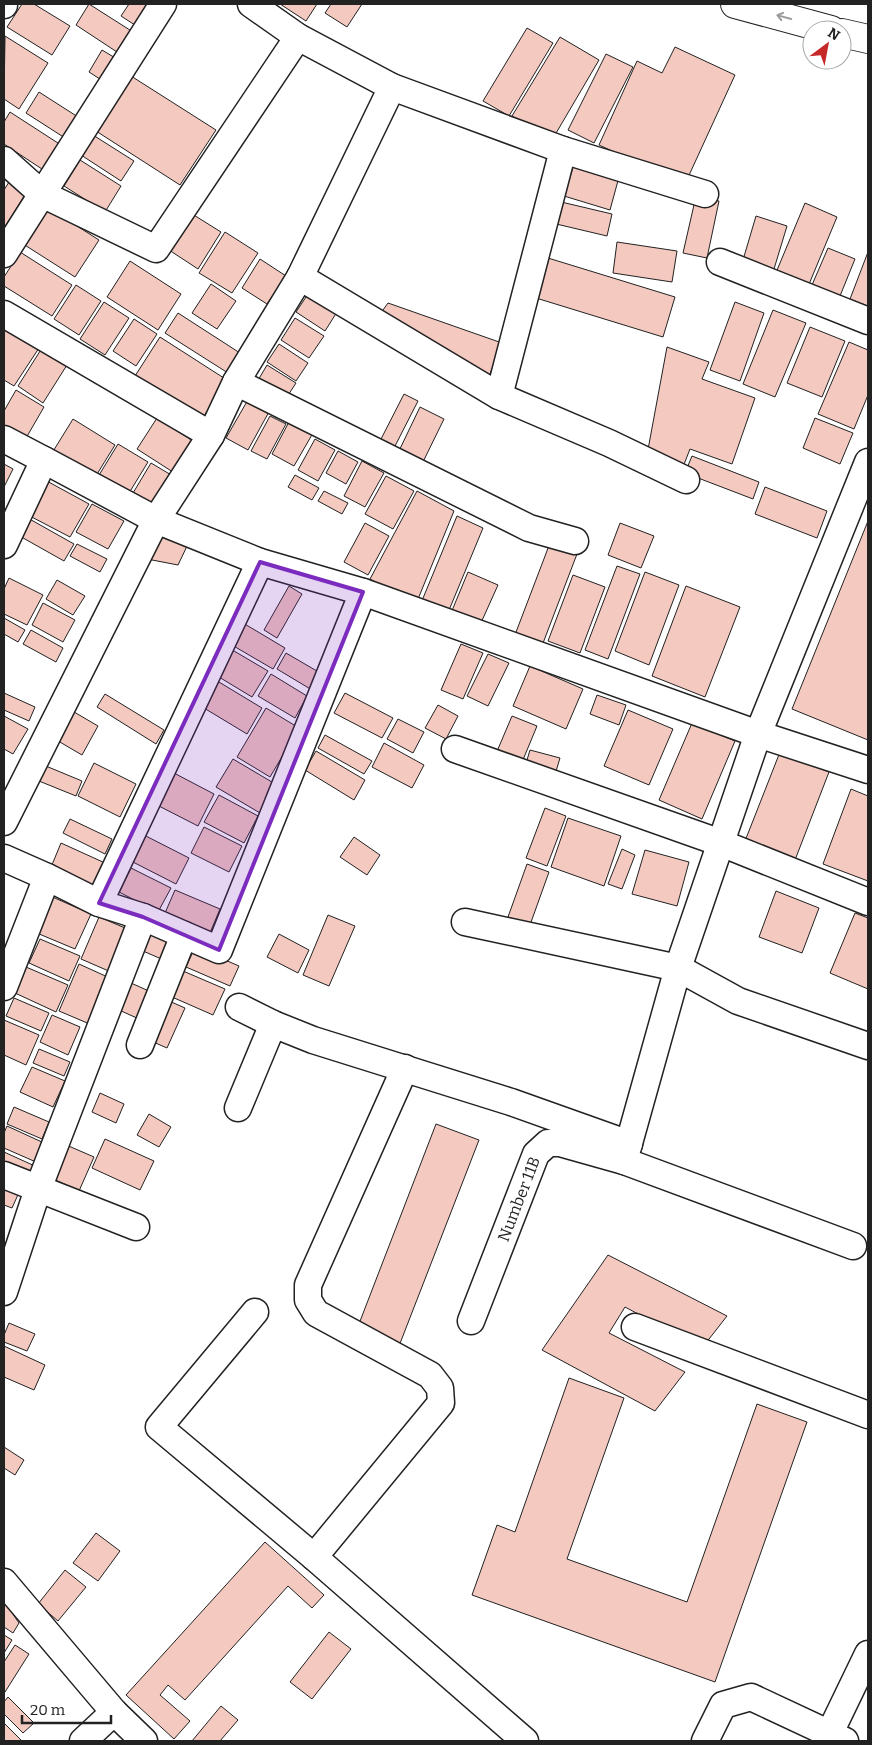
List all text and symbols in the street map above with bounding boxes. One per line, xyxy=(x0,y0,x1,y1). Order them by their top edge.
one-way arrow xyxy=(776,12,792,21)
north arrow xyxy=(802,20,852,70)
text: N xyxy=(825,24,843,45)
street label: Number 11B xyxy=(494,1154,544,1244)
scale bar xyxy=(22,1692,111,1724)
text: 20 m xyxy=(30,1701,66,1719)

